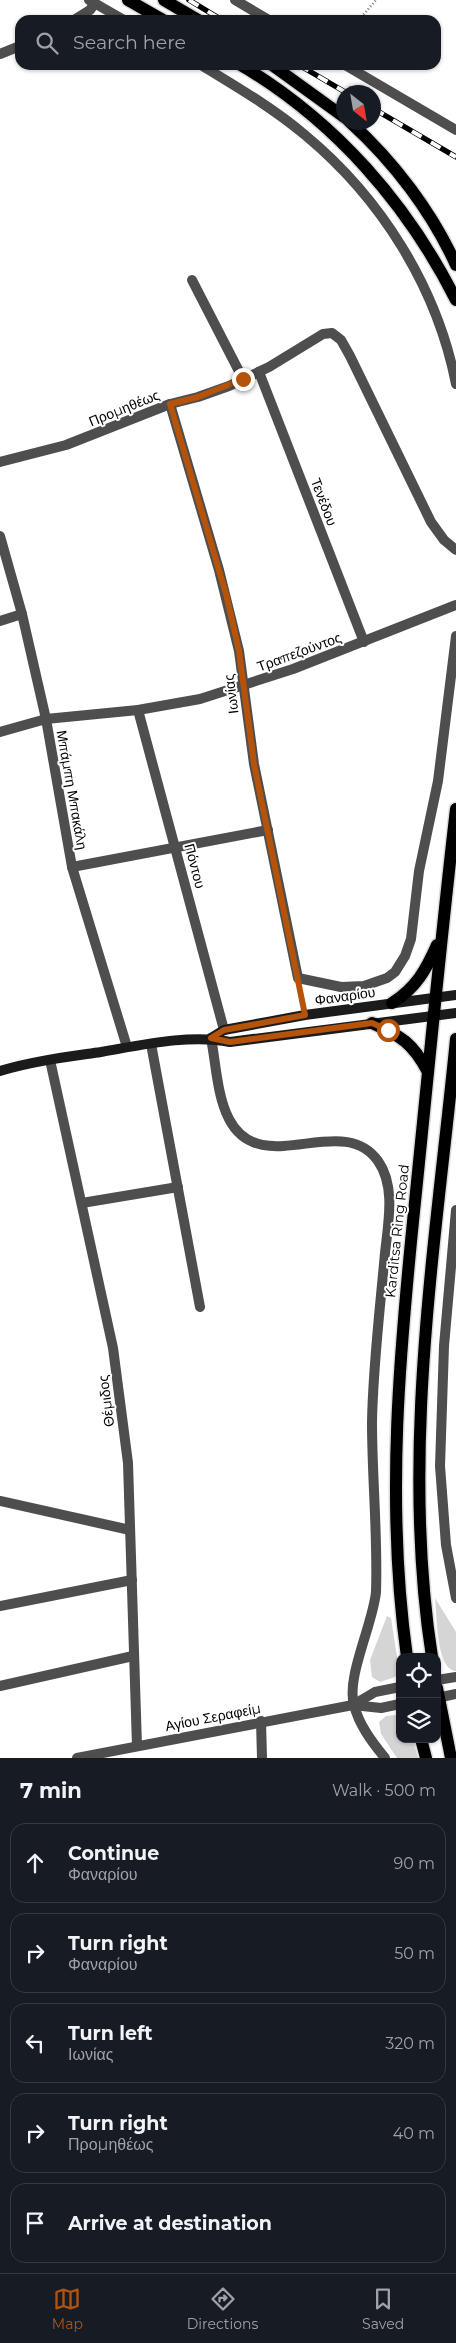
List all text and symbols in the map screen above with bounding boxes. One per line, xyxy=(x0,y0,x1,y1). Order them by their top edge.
search box xyxy=(15,15,441,70)
icon: search xyxy=(33,29,61,57)
text: Search here xyxy=(73,31,186,54)
north arrow xyxy=(336,85,381,130)
route end xyxy=(232,368,255,391)
street label: Προμηθέως xyxy=(86,386,162,430)
street label: Τενέδου xyxy=(307,476,341,528)
street label: Τραπεζούντος xyxy=(254,628,344,676)
street label: Ιωνίας xyxy=(220,673,242,715)
street label: Μπάμπη Μπακάλη xyxy=(53,729,91,851)
street label: Πόντου xyxy=(180,842,210,890)
street label: Φαναρίου xyxy=(314,983,376,1009)
route start xyxy=(377,1019,400,1042)
street label: Karditsa Ring Road xyxy=(381,1163,413,1299)
street label: Θέμιδος xyxy=(94,1374,118,1428)
map controls xyxy=(396,1653,441,1743)
button: locate xyxy=(396,1653,441,1698)
button: layers xyxy=(396,1698,441,1743)
street label: Αγίου Σεραφείμ xyxy=(164,1699,262,1735)
text: 7 min xyxy=(20,1778,82,1803)
text: Walk · 500 m xyxy=(332,1781,436,1800)
text: Continue xyxy=(68,1842,159,1865)
icon: ahead xyxy=(21,1849,49,1877)
text: 90 m xyxy=(393,1854,435,1873)
text: Φαναρίου xyxy=(68,1865,138,1884)
text: Turn right xyxy=(68,1932,168,1955)
icon: right xyxy=(21,1939,49,1967)
text: 50 m xyxy=(394,1944,435,1963)
text: Φαναρίου xyxy=(68,1955,138,1974)
text: Turn left xyxy=(68,2022,153,2045)
icon: left xyxy=(21,2029,49,2057)
text: 320 m xyxy=(385,2034,435,2053)
text: Ιωνίας xyxy=(68,2045,113,2064)
text: Turn right xyxy=(68,2112,168,2135)
icon: right xyxy=(21,2119,49,2147)
text: 40 m xyxy=(393,2124,435,2143)
text: Προμηθέως xyxy=(68,2135,154,2154)
icon: arrive xyxy=(21,2209,49,2237)
text: Arrive at destination xyxy=(68,2212,272,2235)
tab: Map xyxy=(52,2285,83,2333)
tab: Directions xyxy=(187,2285,258,2333)
tab: Saved xyxy=(362,2285,404,2333)

